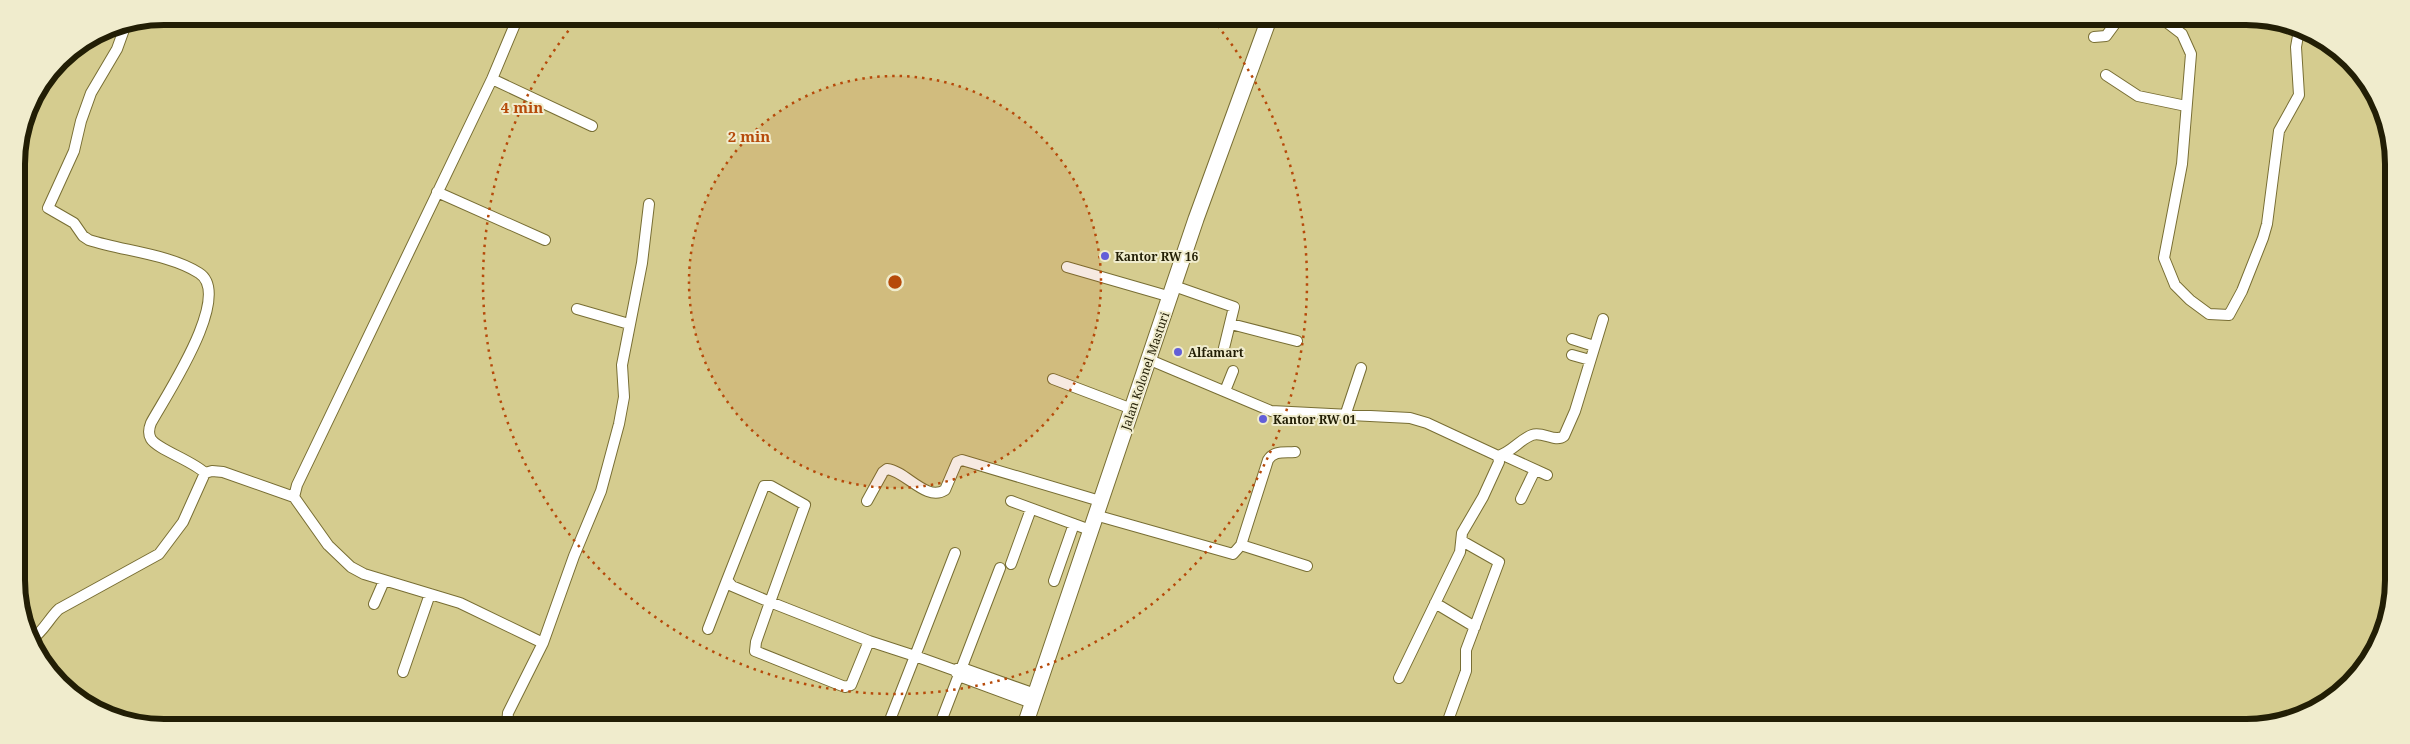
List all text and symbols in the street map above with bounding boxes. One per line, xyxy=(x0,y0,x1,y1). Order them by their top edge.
text: 4 min xyxy=(501,97,543,117)
text: 2 min xyxy=(728,126,770,146)
place label: Kantor RW 16 xyxy=(1115,248,1199,265)
marker: Kantor RW 16 xyxy=(1099,250,1111,262)
centre of rings xyxy=(886,273,904,291)
street label: Jalan Kolonel Masturi xyxy=(1116,310,1173,433)
place label: Alfamart xyxy=(1188,344,1244,361)
marker: Alfamart xyxy=(1172,346,1184,358)
place label: Kantor RW 01 xyxy=(1273,411,1357,428)
marker: Kantor RW 01 xyxy=(1257,413,1269,425)

